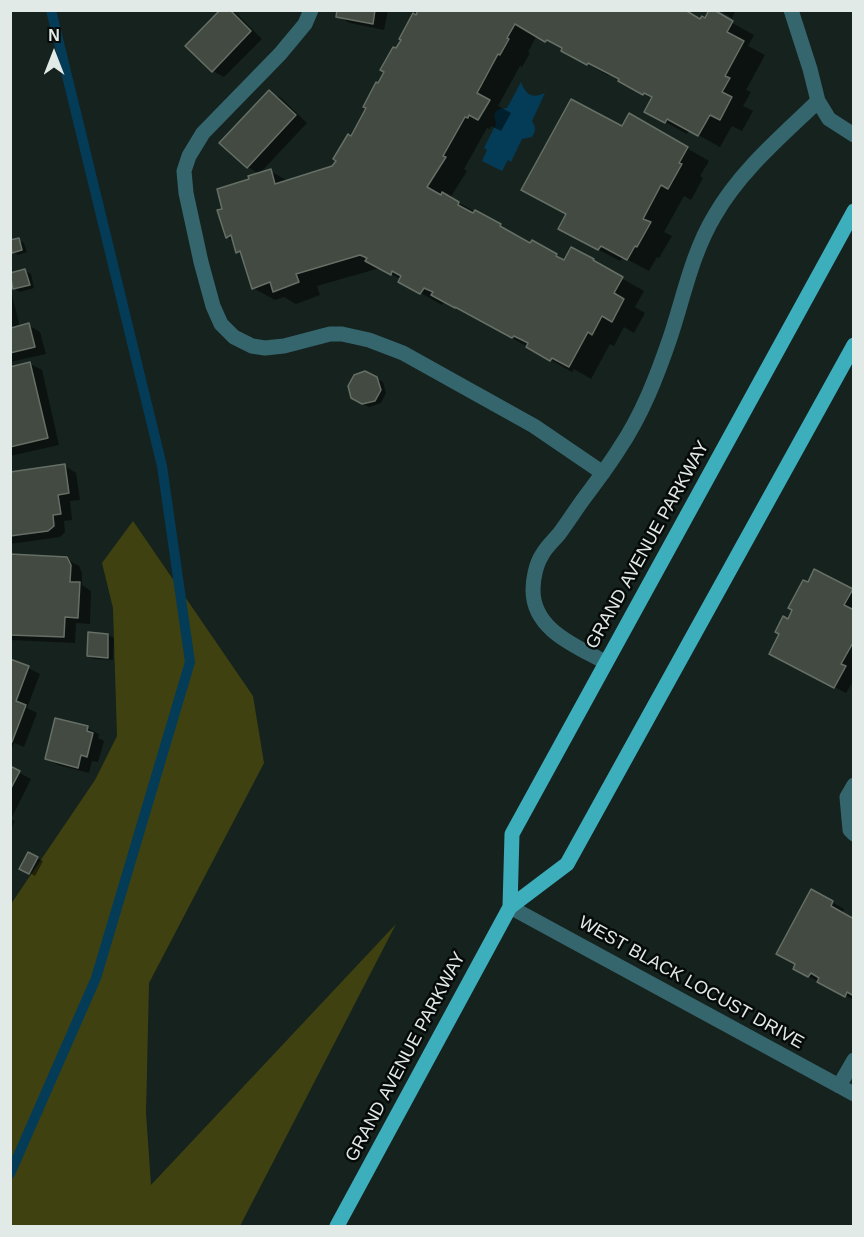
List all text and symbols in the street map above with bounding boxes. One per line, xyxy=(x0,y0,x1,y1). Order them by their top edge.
north arrow xyxy=(24,24,84,84)
text: N xyxy=(48,27,60,44)
street label: GRAND AVENUE PARKWAY xyxy=(582,437,714,653)
street label: WEST BLACK LOCUST DRIVE xyxy=(575,912,807,1054)
street label: GRAND AVENUE PARKWAY xyxy=(341,948,471,1166)

